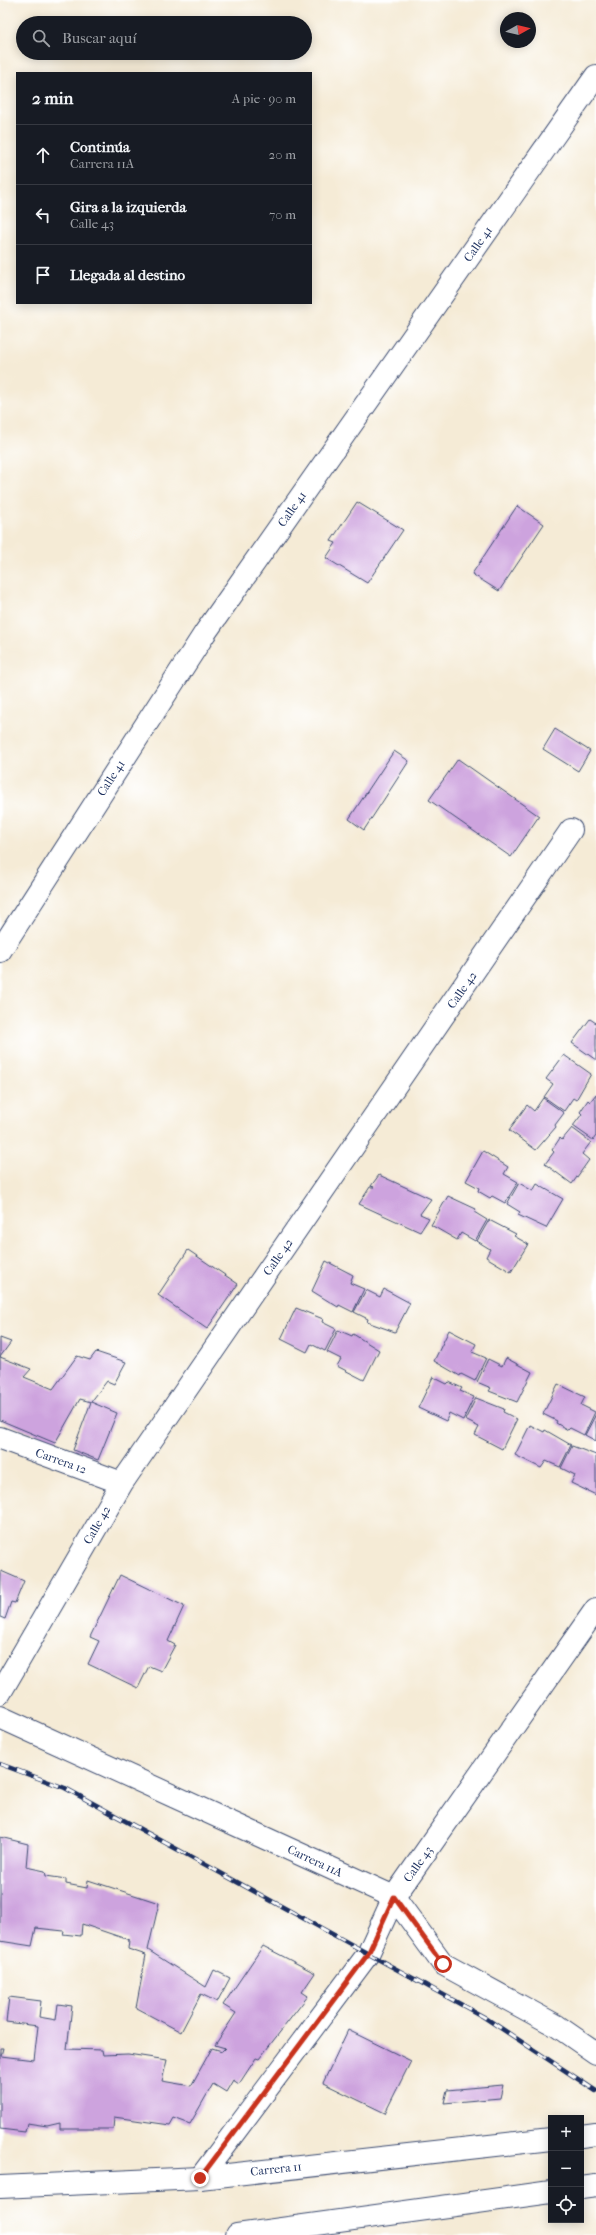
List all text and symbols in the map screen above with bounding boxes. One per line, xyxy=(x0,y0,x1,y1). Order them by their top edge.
north arrow xyxy=(500,12,536,48)
search box xyxy=(16,16,312,60)
icon: search xyxy=(30,27,52,49)
text: Buscar aquí xyxy=(62,29,137,47)
text: 2 min xyxy=(32,88,73,108)
text: A pie · 90 m xyxy=(232,91,296,106)
text: Continúa xyxy=(70,138,130,156)
icon: ahead xyxy=(32,144,54,166)
text: 20 m xyxy=(269,147,296,162)
text: Carrera 11A xyxy=(70,156,134,171)
text: Gira a la izquierda xyxy=(70,198,186,216)
icon: left xyxy=(32,204,54,226)
text: 70 m xyxy=(269,207,296,222)
text: Calle 43 xyxy=(70,216,114,231)
street label: Calle 41 xyxy=(461,224,495,264)
icon: arrive xyxy=(32,264,54,286)
text: Llegada al destino xyxy=(70,266,185,284)
street label: Calle 41 xyxy=(275,489,309,529)
street label: Calle 41 xyxy=(94,757,128,799)
street label: Calle 42 xyxy=(444,969,480,1011)
street label: Calle 42 xyxy=(260,1236,296,1278)
street label: Carrera 12 xyxy=(34,1445,88,1477)
street label: Calle 42 xyxy=(80,1503,114,1547)
street label: Carrera 11A xyxy=(285,1842,345,1880)
street label: Calle 43 xyxy=(401,1843,435,1885)
route start xyxy=(434,1955,452,1973)
map controls xyxy=(548,2115,584,2223)
button: + xyxy=(548,2115,584,2151)
button: − xyxy=(548,2151,584,2187)
street label: Carrera 11 xyxy=(250,2159,302,2179)
route end xyxy=(191,2169,209,2187)
button: locate xyxy=(548,2187,584,2223)

